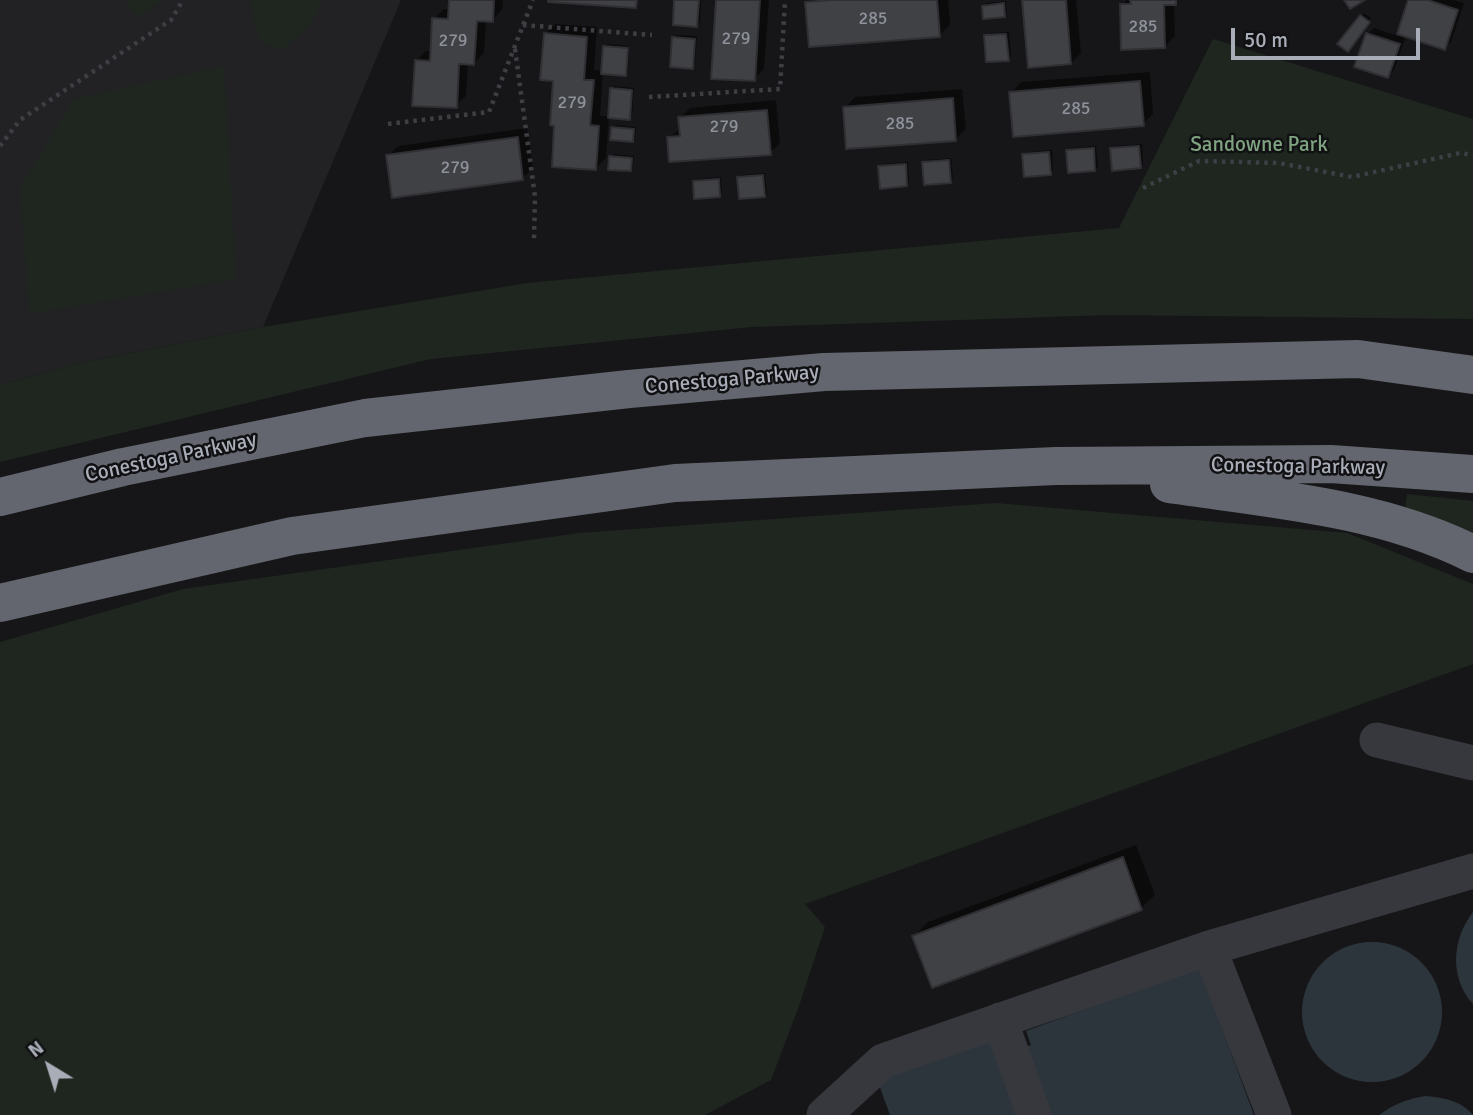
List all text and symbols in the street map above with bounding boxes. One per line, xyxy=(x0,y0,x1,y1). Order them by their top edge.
house number: 285 xyxy=(858,8,888,30)
scale bar xyxy=(1235,14,1424,58)
house number: 285 xyxy=(1128,16,1158,38)
text: 50 m xyxy=(1244,27,1288,53)
house number: 279 xyxy=(721,28,751,50)
house number: 279 xyxy=(438,30,468,52)
house number: 279 xyxy=(557,92,587,114)
house number: 285 xyxy=(1061,98,1091,120)
house number: 285 xyxy=(885,113,915,135)
house number: 279 xyxy=(709,116,739,138)
park label: Sandowne Park xyxy=(1190,132,1328,158)
house number: 279 xyxy=(440,157,470,179)
street label: Conestoga Parkway xyxy=(644,360,820,400)
street label: Conestoga Parkway xyxy=(83,428,259,488)
street label: Conestoga Parkway xyxy=(1211,453,1385,481)
north arrow xyxy=(14,1031,84,1101)
text: N xyxy=(23,1036,49,1063)

